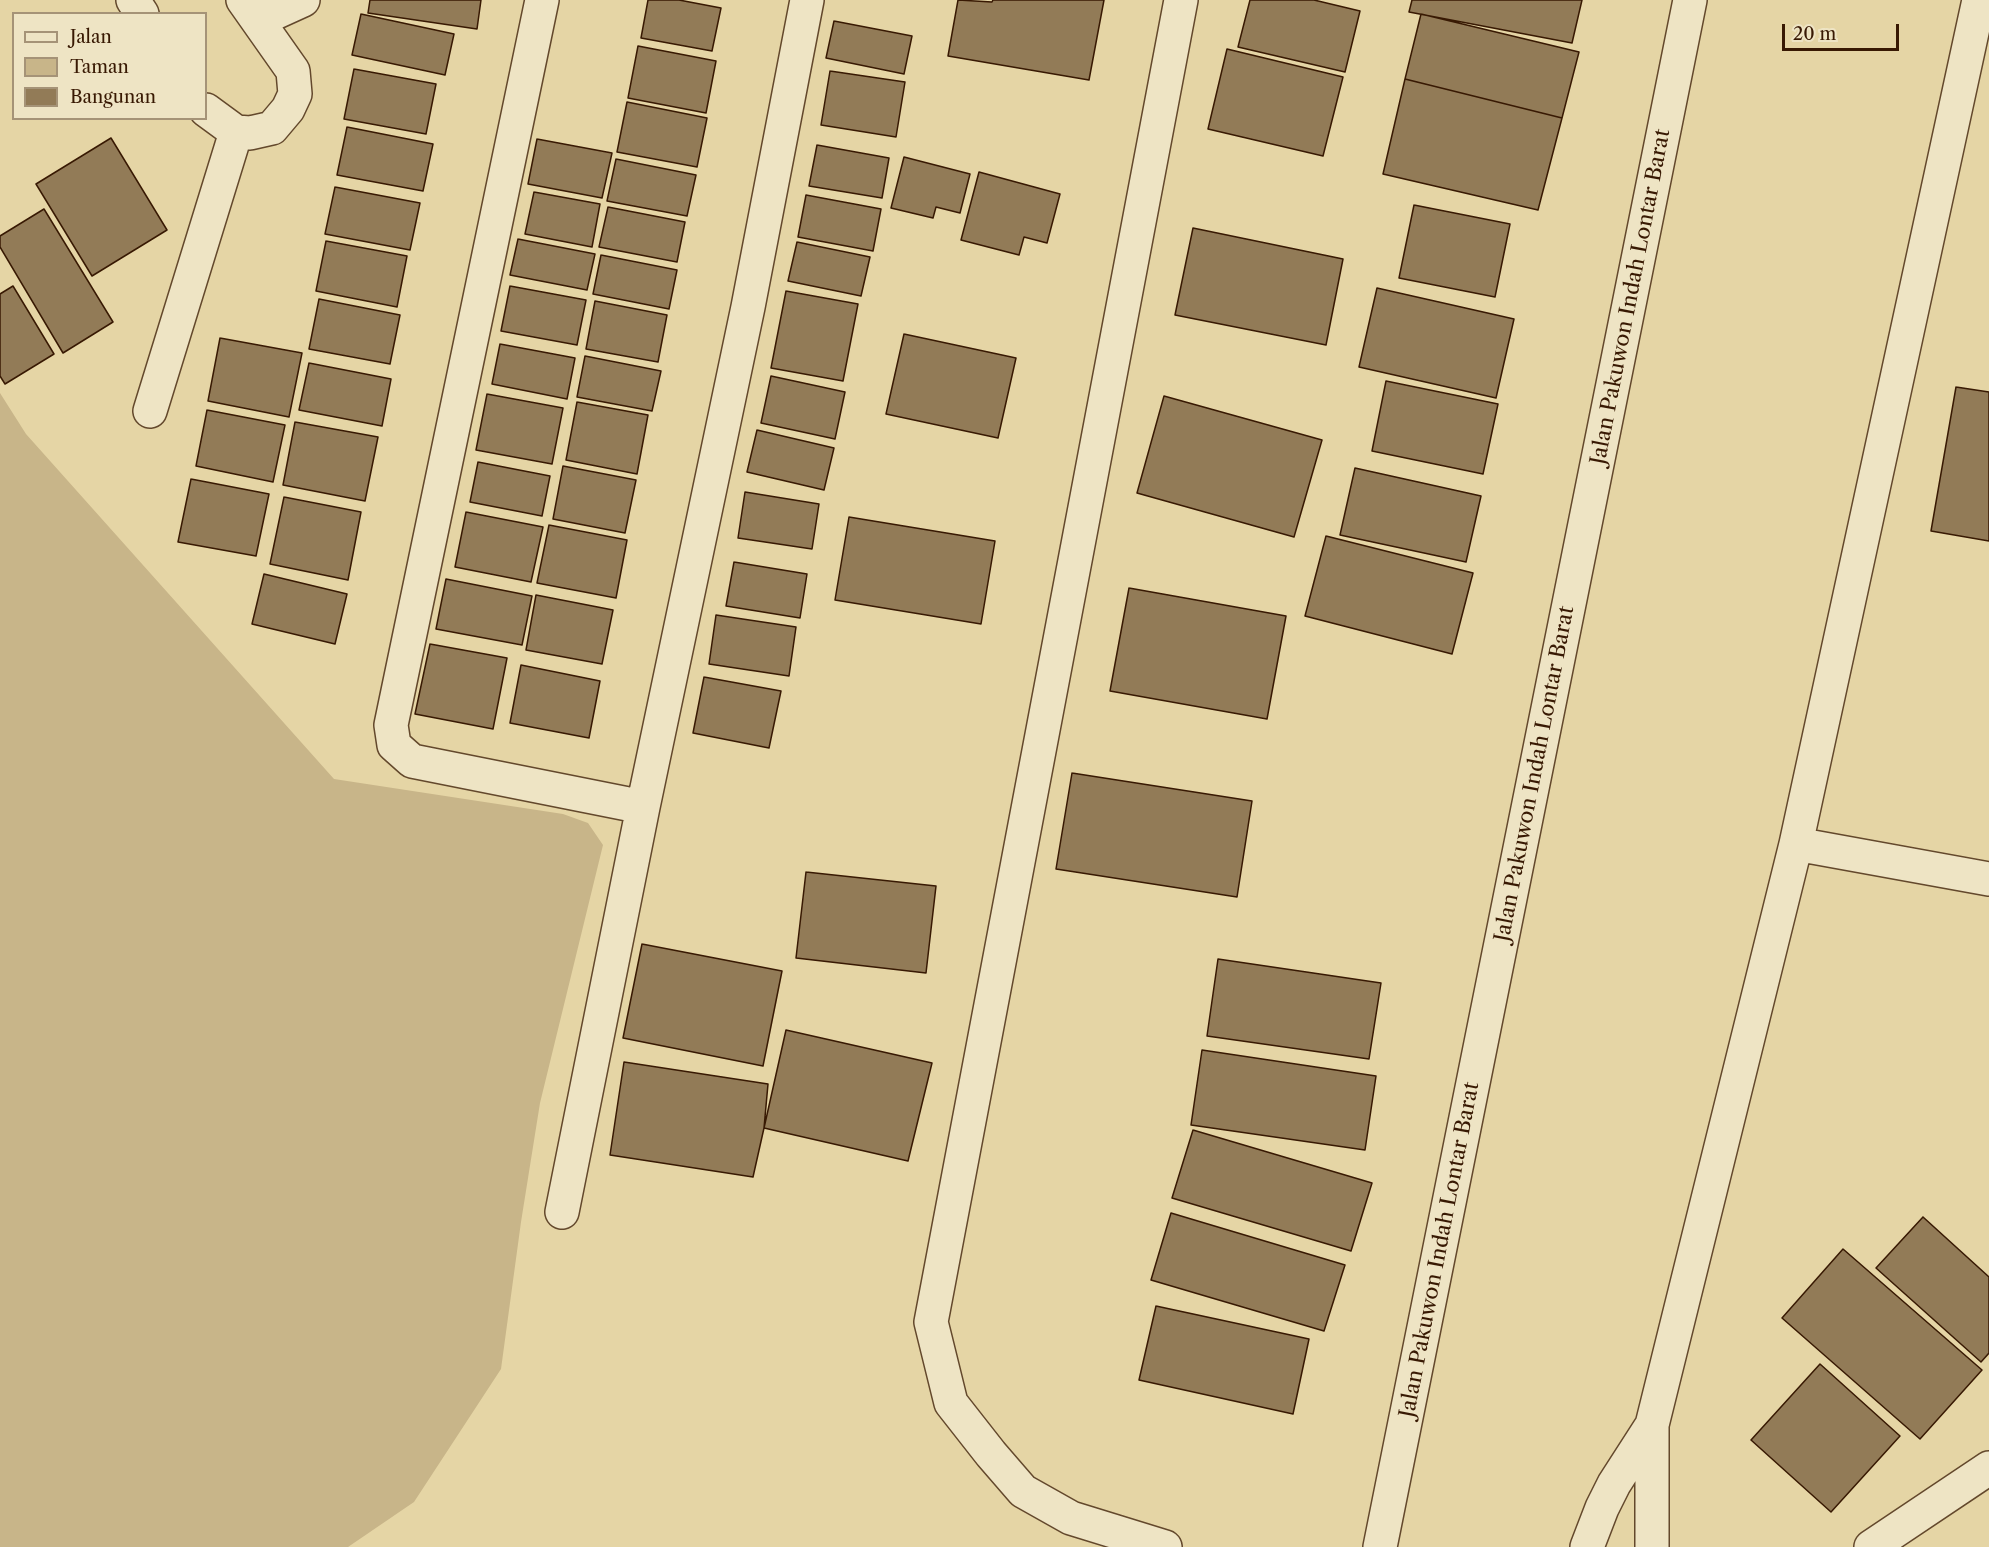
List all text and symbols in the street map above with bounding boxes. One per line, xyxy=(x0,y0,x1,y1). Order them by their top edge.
legend xyxy=(12,12,207,120)
scale bar xyxy=(1785,12,1902,50)
text: 20 m xyxy=(1793,23,1836,45)
text: Jalan xyxy=(70,26,112,48)
text: Taman xyxy=(70,56,129,78)
text: Bangunan xyxy=(70,86,156,108)
street label: Jalan Pakuwon Indah Lontar Barat xyxy=(1586,127,1676,467)
street label: Jalan Pakuwon Indah Lontar Barat xyxy=(1490,604,1580,944)
street label: Jalan Pakuwon Indah Lontar Barat xyxy=(1395,1080,1485,1420)

